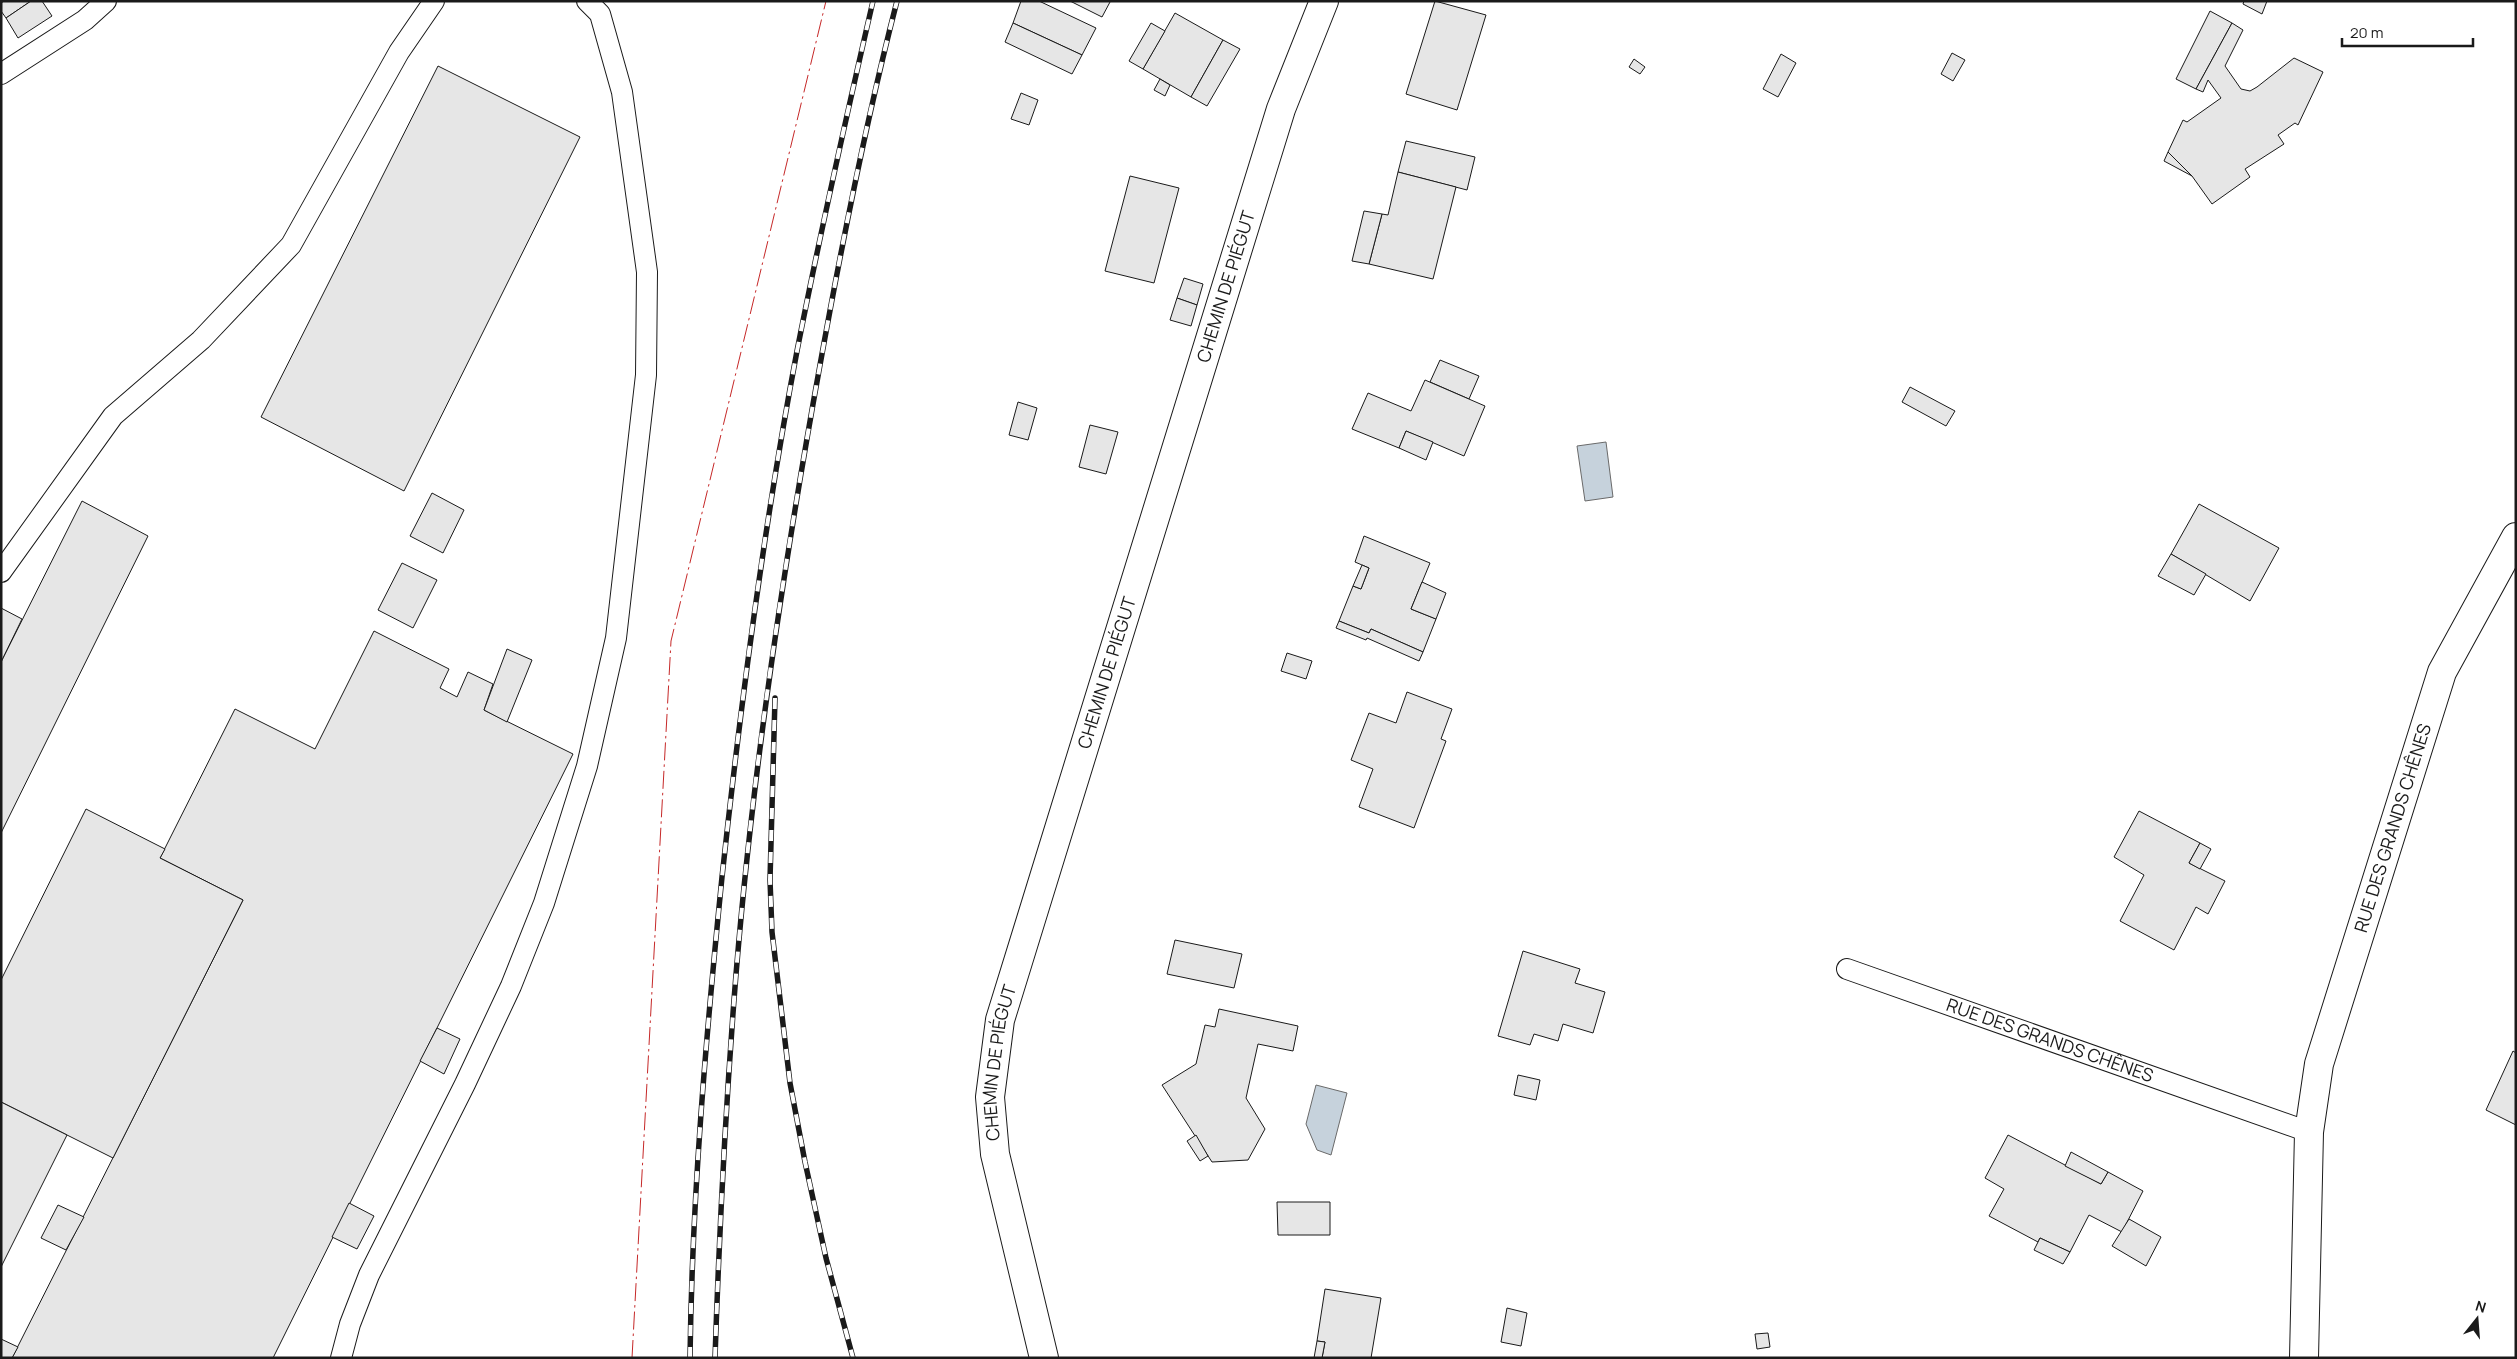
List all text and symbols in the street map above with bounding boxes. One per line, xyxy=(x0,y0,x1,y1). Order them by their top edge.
scale bar xyxy=(2342,15,2473,47)
text: 20 m xyxy=(2350,22,2383,43)
street label: CHEMIN DE PIÉGUT xyxy=(1191,207,1260,365)
street label: CHEMIN DE PIÉGUT xyxy=(1071,593,1141,751)
street label: RUE DES GRANDS CHÊNES xyxy=(2348,720,2436,935)
street label: CHEMIN DE PIÉGUT xyxy=(976,981,1021,1142)
street label: RUE DES GRANDS CHÊNES xyxy=(1943,992,2157,1087)
north arrow xyxy=(2452,1294,2502,1344)
text: N xyxy=(2473,1296,2489,1317)

